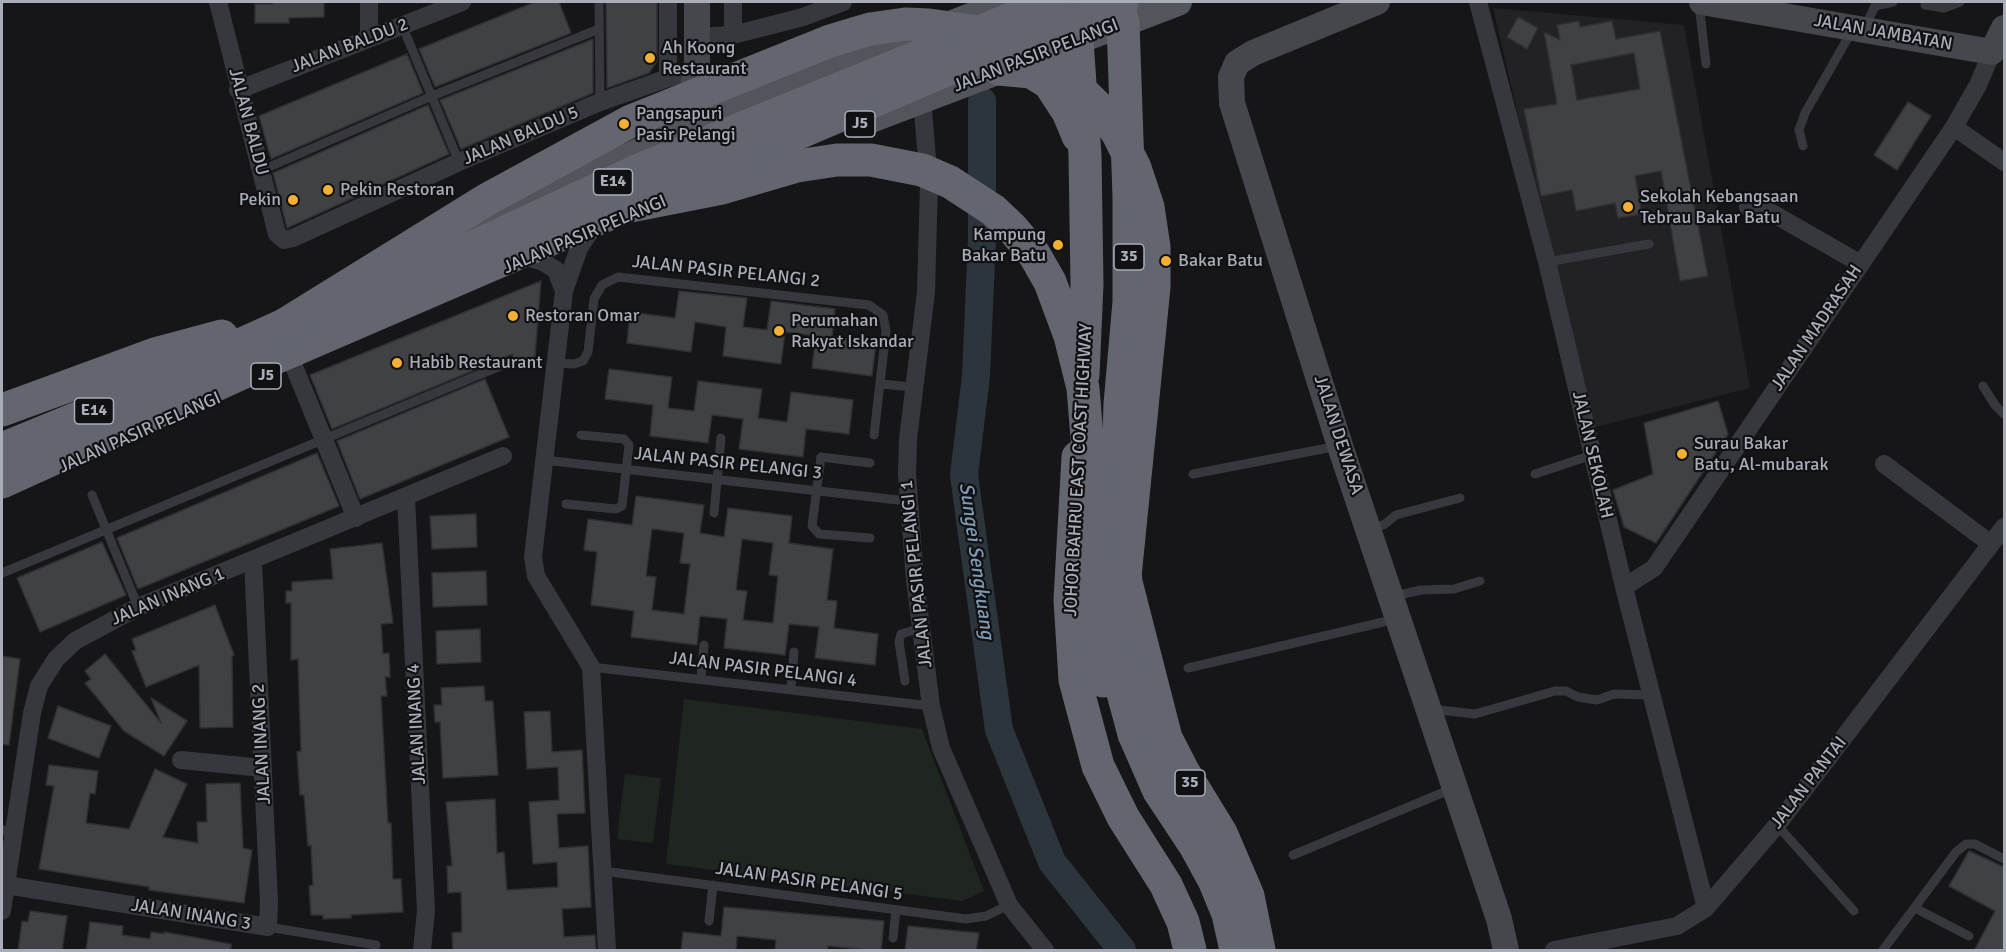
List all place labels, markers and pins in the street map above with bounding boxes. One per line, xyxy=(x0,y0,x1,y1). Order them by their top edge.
place label: Ah Koong Restaurant xyxy=(662,37,746,80)
marker: Ah Koong Restaurant xyxy=(643,51,657,65)
place label: Pangsapuri Pasir Pelangi xyxy=(636,103,736,146)
marker: Pangsapuri Pasir Pelangi xyxy=(617,117,631,131)
place label: Pekin Restoran xyxy=(340,179,455,201)
marker: Pekin Restoran xyxy=(321,183,335,197)
place label: Sekolah Kebangsaan Tebrau Bakar Batu xyxy=(1640,186,1799,228)
place label: Pekin xyxy=(239,189,281,211)
marker: Pekin xyxy=(286,193,300,207)
marker: Sekolah Kebangsaan Tebrau Bakar Batu xyxy=(1621,200,1635,214)
place label: Kampung Bakar Batu xyxy=(961,224,1046,266)
marker: Kampung Bakar Batu xyxy=(1051,238,1065,252)
place label: Bakar Batu xyxy=(1178,250,1263,272)
marker: Bakar Batu xyxy=(1159,254,1173,268)
place label: Restoran Omar xyxy=(525,305,639,327)
marker: Restoran Omar xyxy=(506,309,520,323)
place label: Perumahan Rakyat Iskandar xyxy=(791,310,914,352)
marker: Perumahan Rakyat Iskandar xyxy=(772,324,786,338)
place label: Habib Restaurant xyxy=(409,352,543,374)
marker: Habib Restaurant xyxy=(390,356,404,370)
place label: Surau Bakar Batu, Al-mubarak xyxy=(1694,433,1828,476)
marker: Surau Bakar Batu, Al-mubarak xyxy=(1675,447,1689,461)

